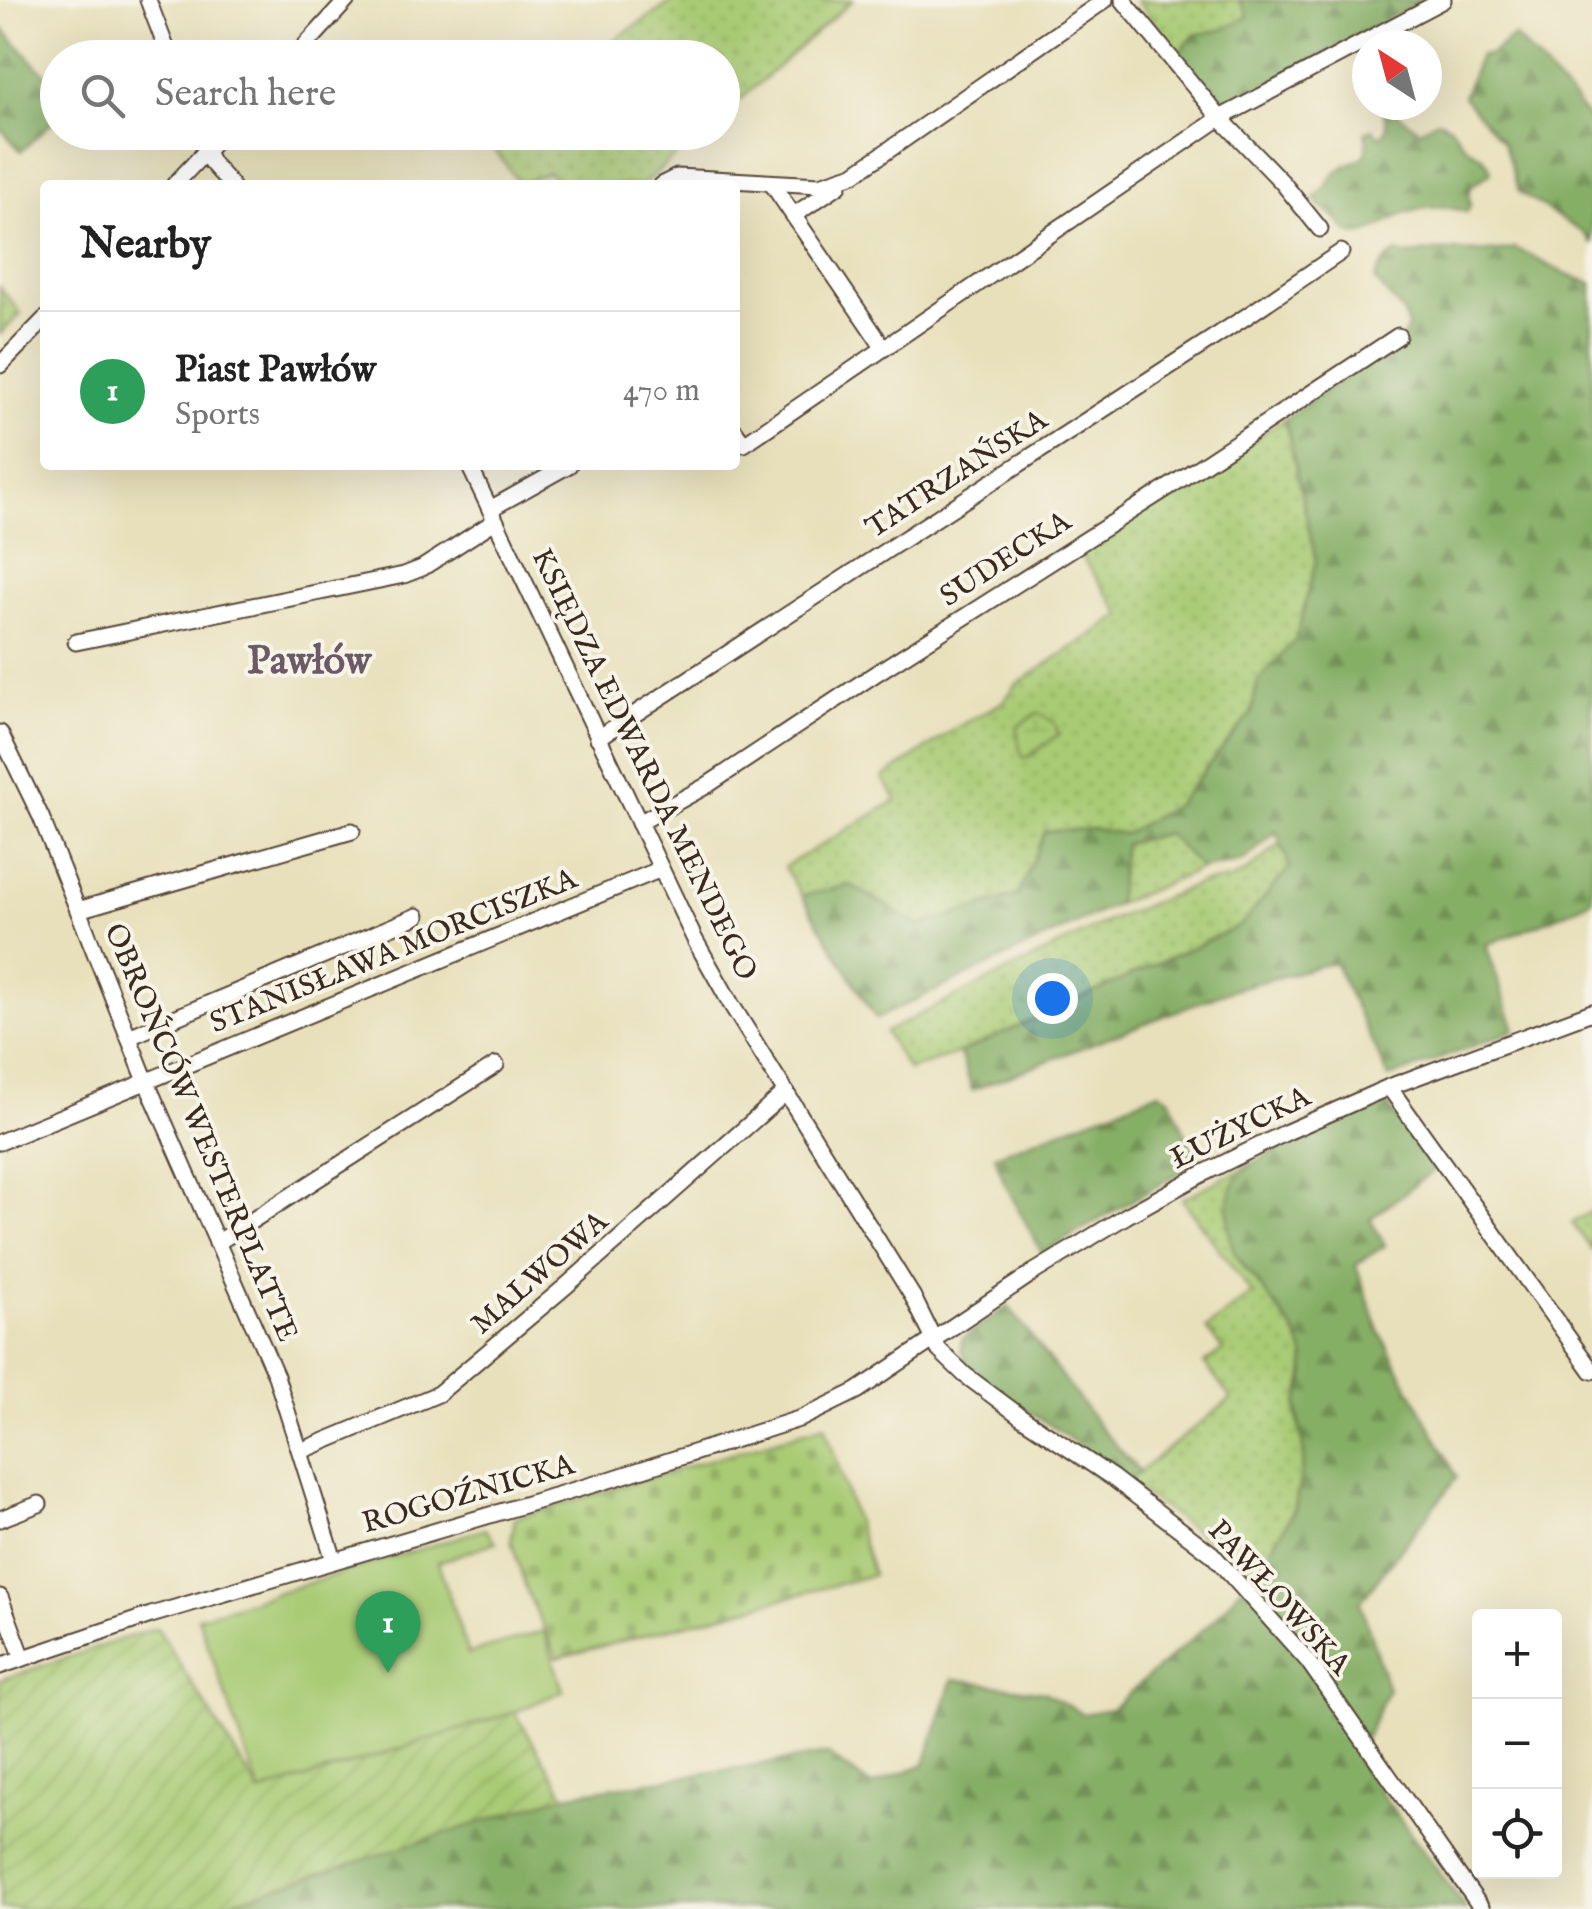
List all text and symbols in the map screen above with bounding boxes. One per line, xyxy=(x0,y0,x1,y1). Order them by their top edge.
north arrow xyxy=(1352,30,1442,120)
search box xyxy=(40,40,740,150)
icon: search xyxy=(75,68,130,123)
text: Search here xyxy=(155,71,336,119)
text: Nearby xyxy=(80,219,211,272)
text: Piast Pawłów xyxy=(175,347,376,395)
text: 1 xyxy=(107,371,118,412)
text: 470 m xyxy=(623,371,700,412)
text: Sports xyxy=(175,395,260,436)
street label: TATRZAŃSKA xyxy=(858,400,1056,548)
street label: SUDECKA xyxy=(933,503,1079,616)
street label: KSIĘDZA EDWARDA MENDEGO xyxy=(522,543,765,987)
district label: Pawłów xyxy=(247,637,373,688)
street label: STANISŁAWA MORCISZKA xyxy=(205,860,584,1043)
street label: OBROŃCÓW WESTERPLATTE xyxy=(95,918,307,1348)
your location xyxy=(1027,973,1078,1024)
street label: ŁUŻYCKA xyxy=(1165,1078,1318,1179)
street label: MALWOWA xyxy=(464,1203,617,1343)
street label: ROGOŹNICKA xyxy=(358,1446,580,1543)
street label: PAWŁOWSKA xyxy=(1199,1513,1359,1684)
pin: 1 xyxy=(356,1590,420,1673)
map controls xyxy=(1472,1609,1562,1879)
button: + xyxy=(1472,1609,1562,1699)
button: − xyxy=(1472,1699,1562,1789)
button: locate xyxy=(1472,1789,1562,1879)

